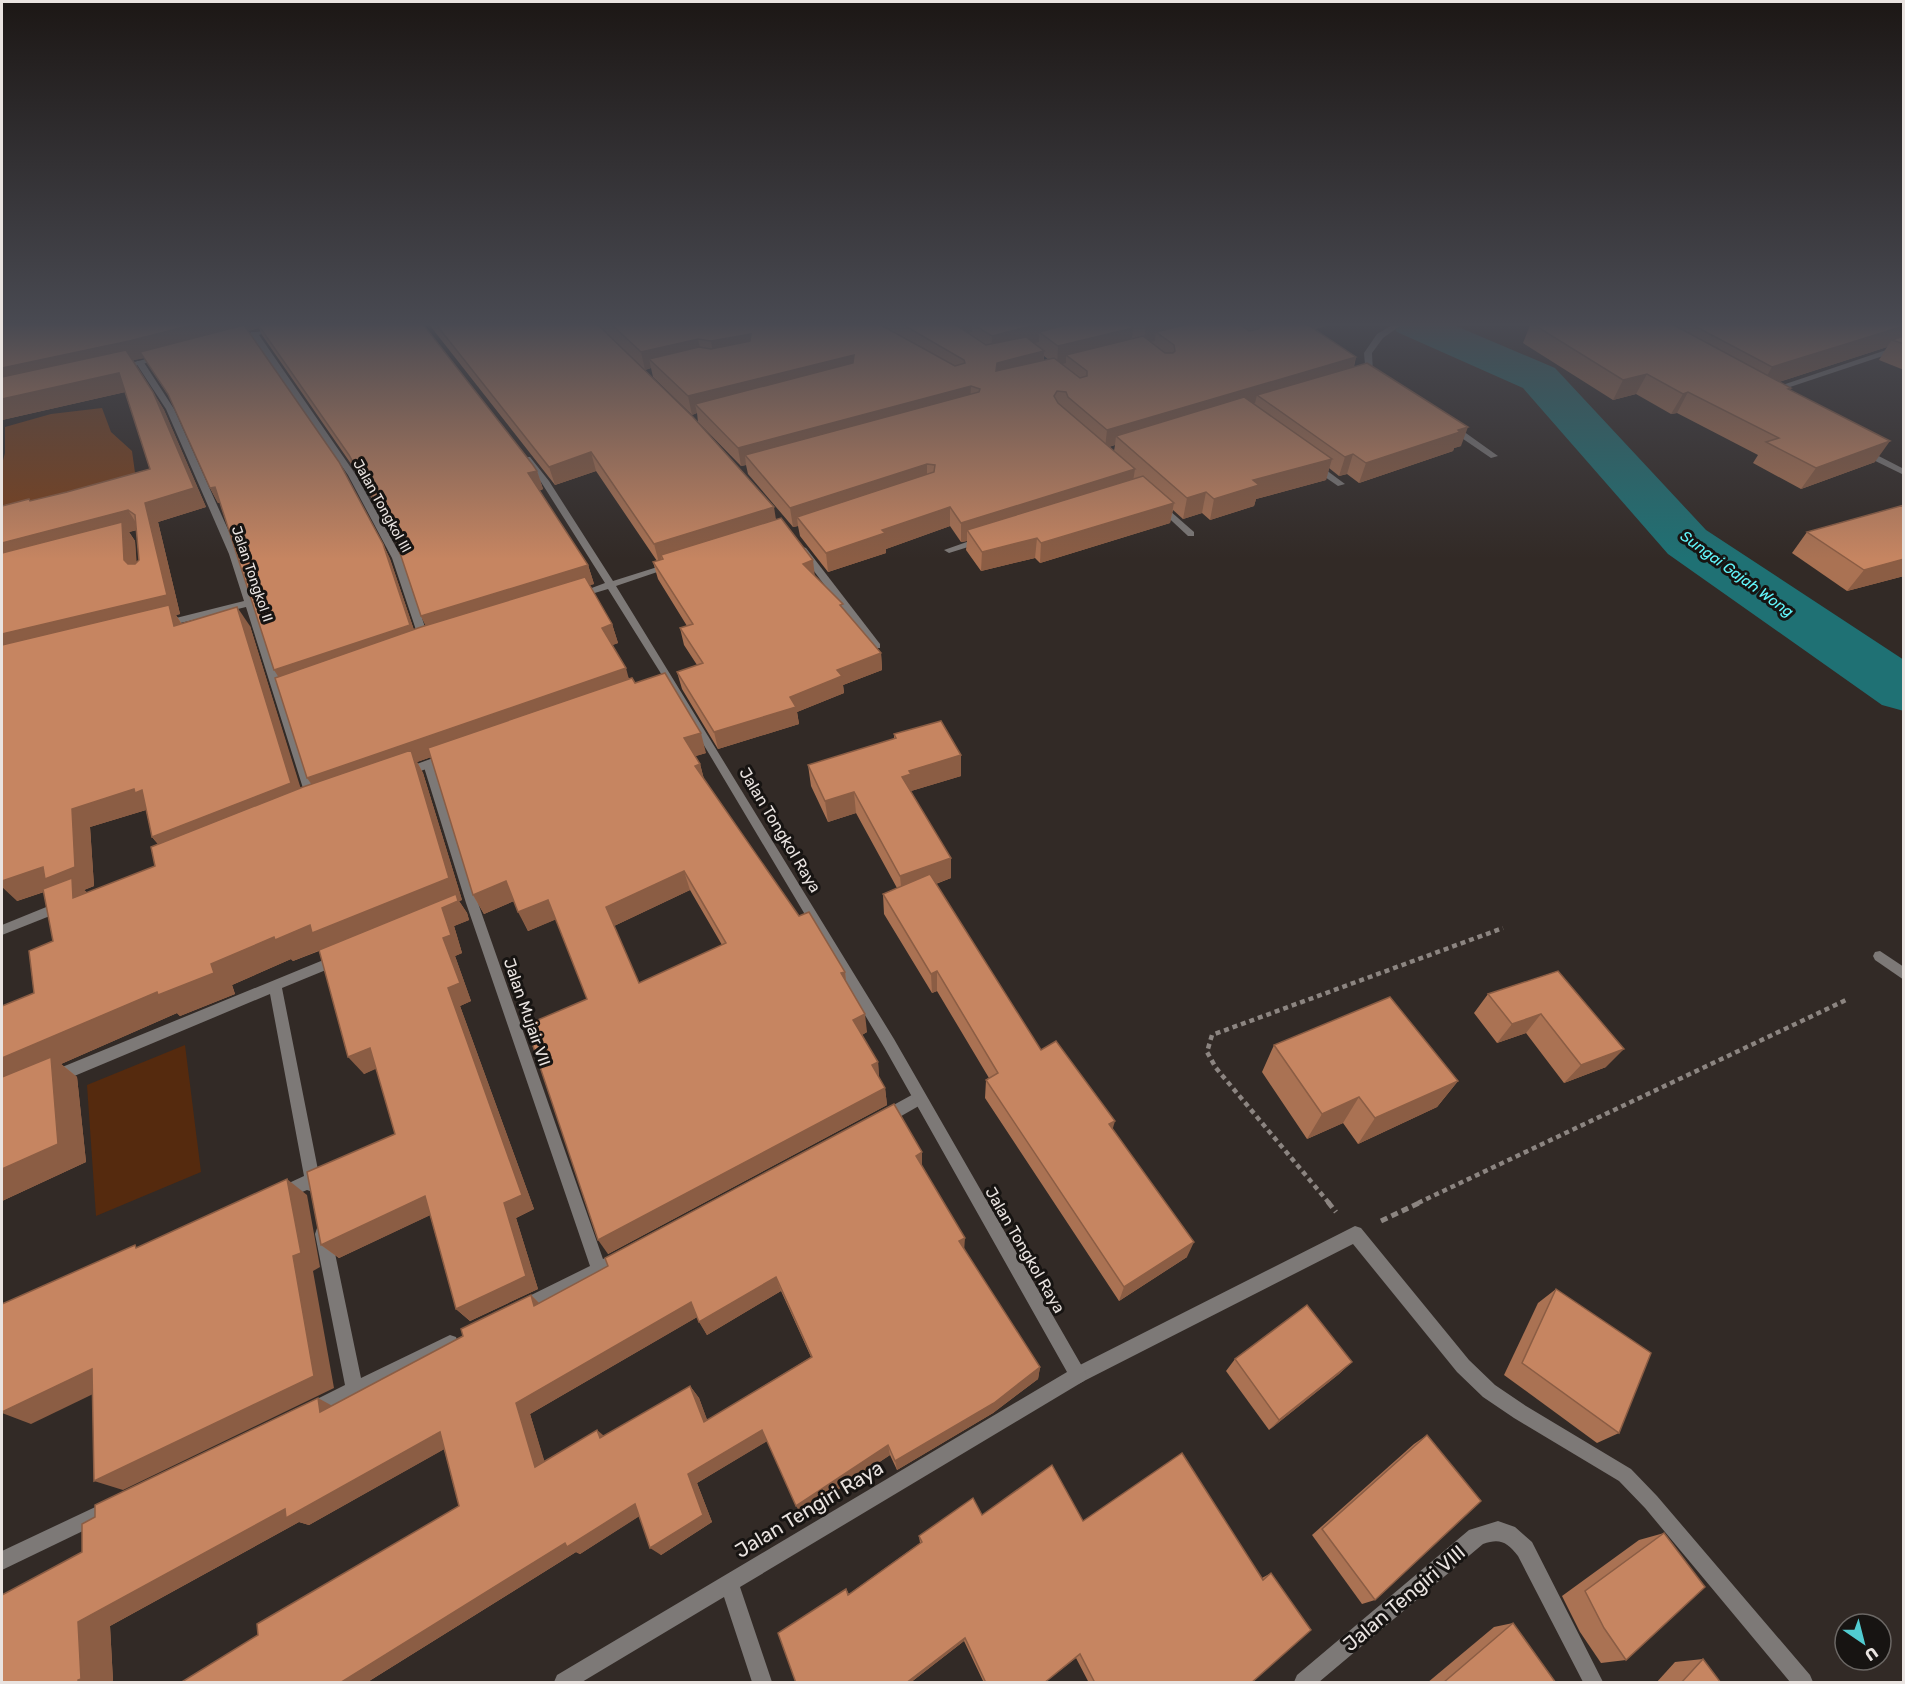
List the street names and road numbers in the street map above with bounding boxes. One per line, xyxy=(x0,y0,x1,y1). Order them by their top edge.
street label: Jalan Tongkol III xyxy=(349,456,415,556)
street label: Jalan Tongkol II xyxy=(228,524,276,624)
street label: Jalan Tongkol Raya xyxy=(735,764,825,896)
street label: Jalan Mujair VII xyxy=(500,956,554,1068)
street label: Jalan Tongkol Raya xyxy=(981,1184,1069,1316)
street label: Jalan Tengiri Raya xyxy=(730,1455,888,1563)
street label: Jalan Tengiri VIII xyxy=(1338,1540,1470,1656)

